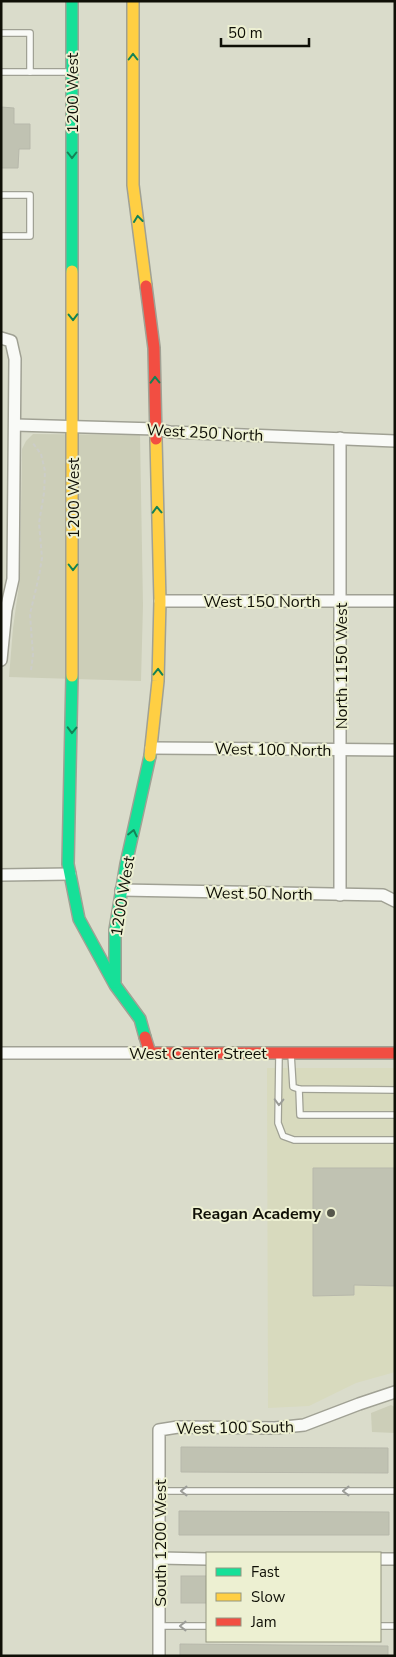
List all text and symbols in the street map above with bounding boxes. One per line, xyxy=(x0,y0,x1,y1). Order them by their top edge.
scale bar xyxy=(221,15,308,47)
text: 50 m xyxy=(228,23,263,43)
street label: 1200 West xyxy=(62,52,84,133)
one-way arrow xyxy=(128,52,138,60)
one-way arrow xyxy=(67,152,77,159)
one-way arrow xyxy=(133,215,143,223)
one-way arrow xyxy=(67,314,78,322)
one-way arrow xyxy=(150,376,160,384)
street label: West 250 North xyxy=(146,419,264,447)
street label: 1200 West xyxy=(63,457,85,538)
one-way arrow xyxy=(152,506,162,514)
one-way arrow xyxy=(68,564,78,572)
street label: West 150 North xyxy=(203,591,321,613)
street label: North 1150 West xyxy=(331,602,353,729)
one-way arrow xyxy=(153,668,163,676)
one-way arrow xyxy=(67,726,77,734)
street label: West 100 North xyxy=(214,738,332,762)
one-way arrow xyxy=(127,828,138,837)
street label: 1200 West xyxy=(106,854,140,938)
street label: West 50 North xyxy=(205,882,313,906)
street label: West Center Street xyxy=(129,1043,267,1065)
one-way arrow xyxy=(274,1098,284,1106)
place label: Reagan Academy xyxy=(192,1203,322,1225)
marker: Reagan Academy xyxy=(325,1207,337,1219)
street label: West 100 South xyxy=(176,1416,294,1440)
street label: South 1200 West xyxy=(150,1479,172,1607)
one-way arrow xyxy=(179,1486,187,1496)
one-way arrow xyxy=(342,1486,350,1496)
legend xyxy=(206,1552,381,1642)
text: Fast xyxy=(251,1562,280,1582)
text: Slow xyxy=(251,1587,286,1607)
text: Jam xyxy=(250,1612,277,1632)
one-way arrow xyxy=(179,1621,187,1631)

